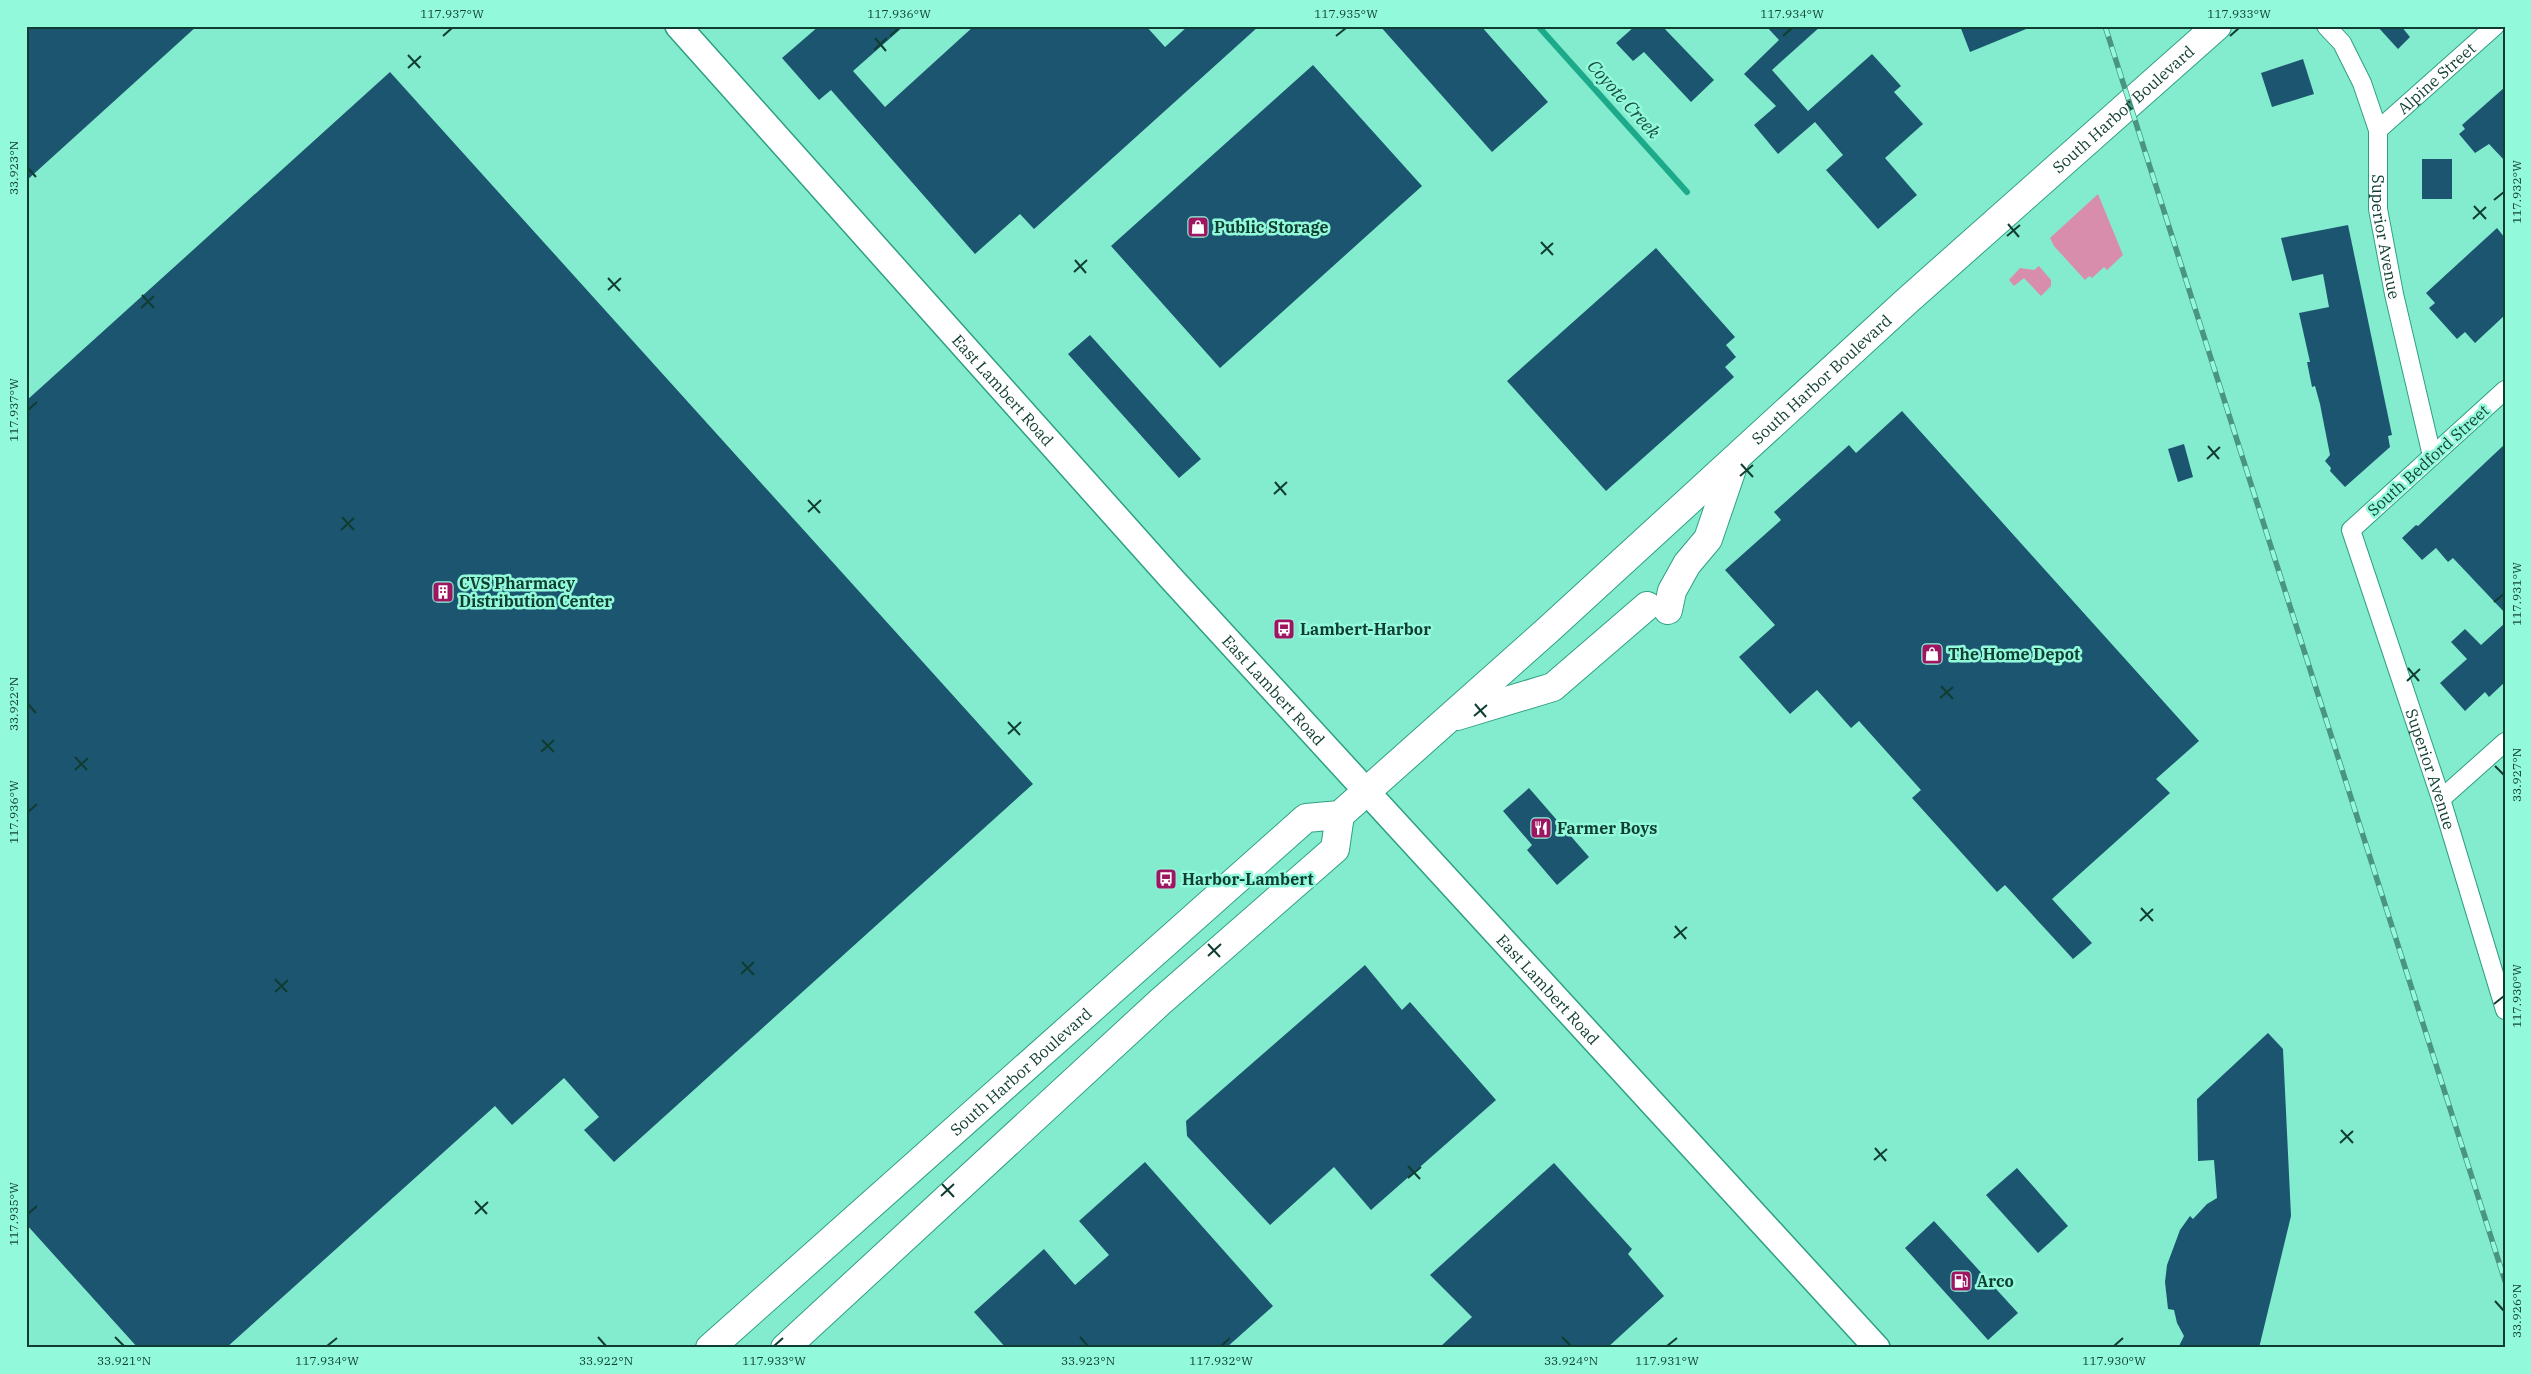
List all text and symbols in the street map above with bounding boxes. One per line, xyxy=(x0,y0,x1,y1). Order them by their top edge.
text: 117.937°W xyxy=(420,6,484,21)
text: 117.936°W xyxy=(867,6,931,21)
text: 117.935°W xyxy=(1314,6,1378,21)
text: 117.934°W xyxy=(1760,6,1824,21)
text: 117.933°W xyxy=(2207,6,2271,21)
street label: Alpine Street xyxy=(2393,38,2480,118)
street label: South Harbor Boulevard xyxy=(2048,41,2198,177)
water label: Coyote Creek xyxy=(1583,55,1666,144)
text: 33.923°N xyxy=(6,141,21,195)
text: 117.932°W xyxy=(2509,160,2524,224)
street label: Superior Avenue xyxy=(2368,174,2405,301)
shop icon: Public Storage xyxy=(1186,215,1210,239)
place label: Public Storage xyxy=(1214,217,1328,237)
street label: South Harbor Boulevard xyxy=(1747,310,1896,448)
street label: East Lambert Road xyxy=(948,330,1058,450)
text: 117.937°W xyxy=(6,378,21,442)
street label: South Bedford Street xyxy=(2363,400,2493,520)
text: 117.931°W xyxy=(2509,562,2524,626)
place label: CVS Pharmacy Distribution Center xyxy=(459,573,612,611)
building icon: CVS Pharmacy Distribution Center xyxy=(431,580,455,604)
bus stop icon: Lambert-Harbor xyxy=(1272,617,1296,641)
place label: Lambert-Harbor xyxy=(1300,619,1431,639)
street label: East Lambert Road xyxy=(1218,631,1329,750)
shop icon: The Home Depot xyxy=(1920,642,1944,666)
place label: The Home Depot xyxy=(1948,644,2080,664)
text: 33.922°N xyxy=(6,677,21,731)
street label: Superior Avenue xyxy=(2401,706,2460,832)
text: 33.927°N xyxy=(2509,748,2524,802)
text: 117.936°W xyxy=(6,780,21,844)
restaurant icon: Farmer Boys xyxy=(1529,816,1553,840)
place label: Farmer Boys xyxy=(1557,818,1657,838)
bus stop icon: Harbor-Lambert xyxy=(1154,867,1178,891)
place label: Harbor-Lambert xyxy=(1182,869,1313,889)
street label: East Lambert Road xyxy=(1492,930,1604,1049)
text: 117.930°W xyxy=(2509,964,2524,1028)
street label: South Harbor Boulevard xyxy=(946,1003,1096,1140)
text: 117.935°W xyxy=(6,1182,21,1246)
fuel station icon: Arco xyxy=(1949,1269,1973,1293)
place label: Arco xyxy=(1977,1271,2014,1291)
text: 33.926°N xyxy=(2509,1284,2524,1338)
text: 33.921°N xyxy=(97,1353,151,1368)
text: 117.934°W xyxy=(295,1353,359,1368)
text: 33.922°N xyxy=(579,1353,633,1368)
text: 117.933°W xyxy=(742,1353,806,1368)
text: 33.923°N xyxy=(1061,1353,1115,1368)
text: 117.932°W xyxy=(1189,1353,1253,1368)
text: 33.924°N xyxy=(1544,1353,1598,1368)
text: 117.931°W xyxy=(1635,1353,1699,1368)
text: 117.930°W xyxy=(2082,1353,2146,1368)

